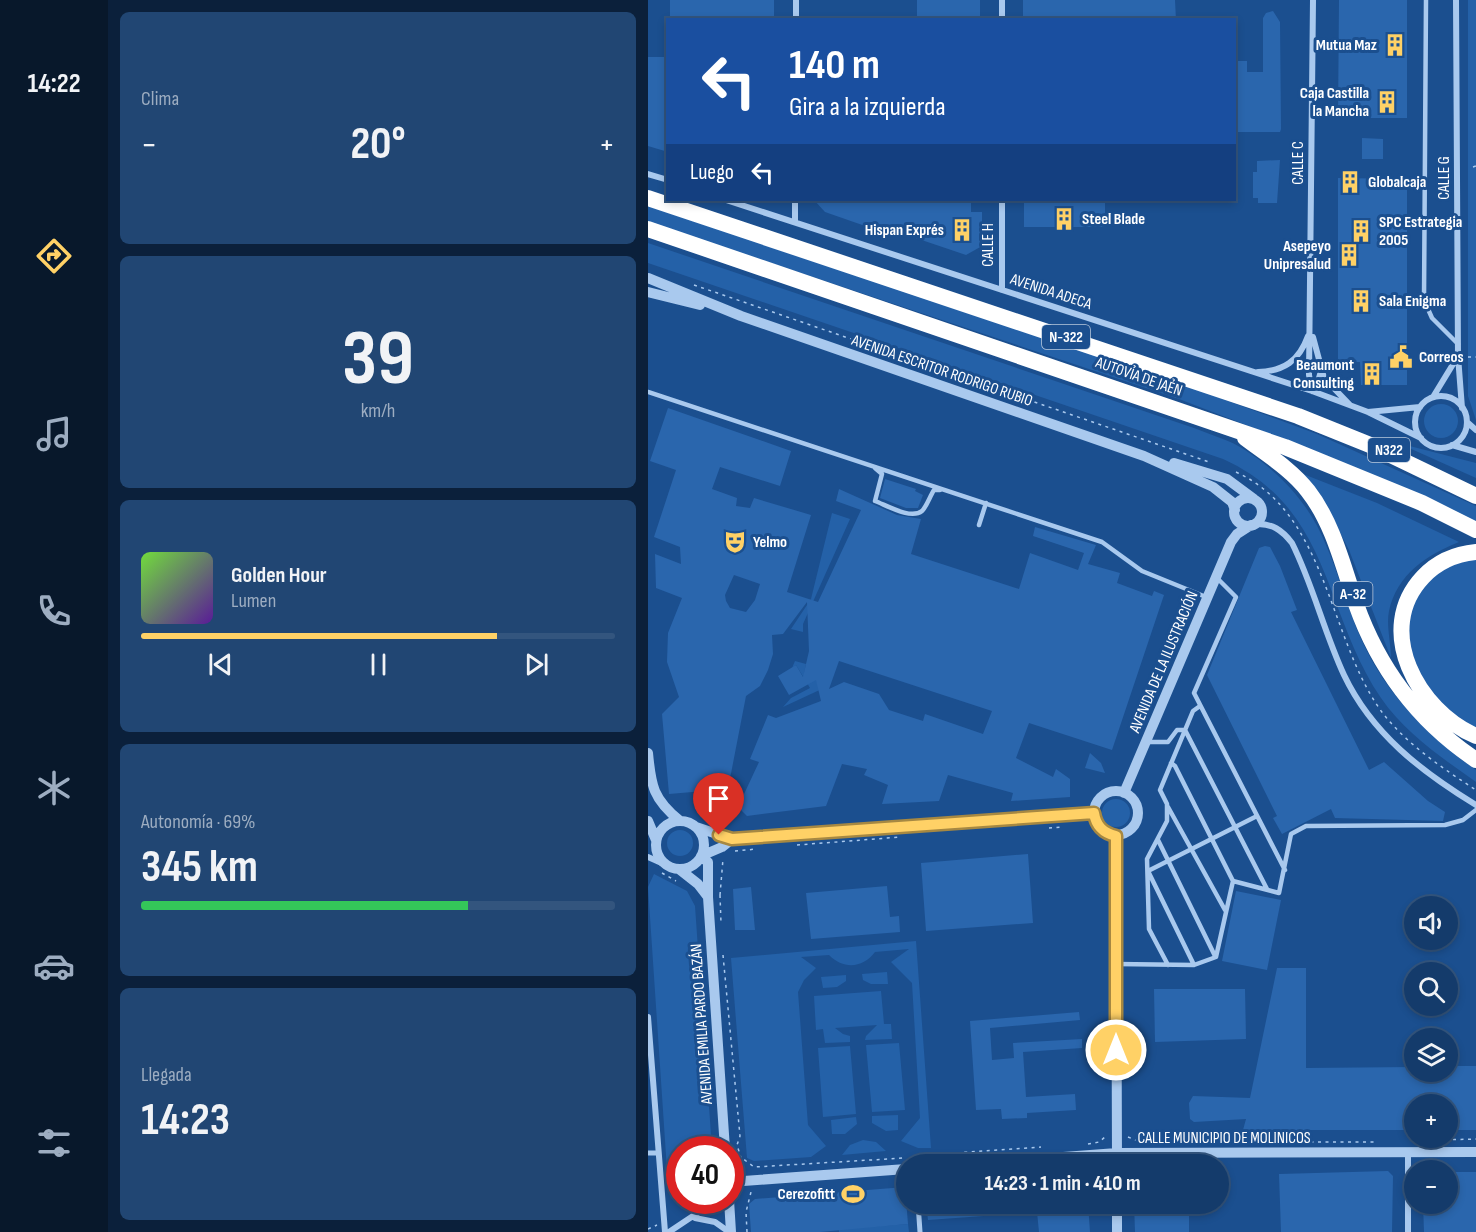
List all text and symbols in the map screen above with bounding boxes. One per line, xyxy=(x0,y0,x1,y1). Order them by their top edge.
building icon: Mutua Maz xyxy=(1382,32,1408,58)
place label: Mutua Maz xyxy=(1316,36,1377,55)
text: 140 m xyxy=(789,40,880,91)
icon: left xyxy=(690,42,768,120)
text: 14:22 xyxy=(27,68,81,100)
place label: Caja Castilla la Mancha xyxy=(1300,84,1369,121)
text: Clima xyxy=(141,87,179,111)
building icon: Caja Castilla la Mancha xyxy=(1374,89,1400,115)
text: Gira a la izquierda xyxy=(789,91,946,123)
text: 20° xyxy=(350,117,406,172)
text: − xyxy=(141,125,157,165)
text: + xyxy=(599,125,615,165)
street label: CALLE C xyxy=(1289,141,1308,185)
icon: left xyxy=(746,156,779,189)
street label: CALLE G xyxy=(1435,156,1454,200)
text: Luego xyxy=(690,159,734,186)
building icon: Globalcaja xyxy=(1337,169,1363,195)
place label: Globalcaja xyxy=(1368,173,1426,192)
building icon: Steel Blade xyxy=(1051,206,1077,232)
place label: Steel Blade xyxy=(1082,210,1145,229)
place label: SPC Estrategia 2005 xyxy=(1379,213,1462,250)
building icon: Hispan Exprés xyxy=(949,217,975,243)
building icon: SPC Estrategia 2005 xyxy=(1348,218,1374,244)
place label: Hispan Exprés xyxy=(865,221,944,240)
street label: CALLE H xyxy=(979,223,998,267)
icon: directions xyxy=(33,235,75,277)
place label: Asepeyo Unipresalud xyxy=(1264,237,1331,274)
building icon: Asepeyo Unipresalud xyxy=(1336,242,1362,268)
street label: AVENIDA ADECA xyxy=(1007,270,1094,314)
building icon: Sala Enigma xyxy=(1348,288,1374,314)
place label: Sala Enigma xyxy=(1379,292,1446,311)
text: 39 xyxy=(342,313,414,406)
road number: N-322 xyxy=(1042,325,1090,349)
street label: AVENIDA ESCRITOR RODRIGO RUBIO xyxy=(848,331,1035,411)
public building icon: Correos xyxy=(1388,344,1414,370)
place label: Correos xyxy=(1419,348,1464,367)
street label: AUTOVÍA DE JAÉN xyxy=(1092,353,1185,401)
place label: Beaumont Consulting xyxy=(1293,356,1354,393)
building icon: Beaumont Consulting xyxy=(1359,361,1385,387)
text: km/h xyxy=(361,399,395,423)
icon: music xyxy=(33,413,75,455)
road number: N322 xyxy=(1368,438,1410,462)
theatre icon: Yelmo xyxy=(722,529,748,555)
place label: Yelmo xyxy=(753,533,787,552)
text: Golden Hour xyxy=(231,562,327,589)
road number: A-32 xyxy=(1334,582,1372,606)
street label: AVENIDA DE LA ILUSTRACIÓN xyxy=(1125,588,1202,737)
text: Lumen xyxy=(231,589,276,613)
icon: phone xyxy=(33,590,75,632)
icon: previous xyxy=(204,648,237,681)
icon: pause xyxy=(362,648,395,681)
icon: next xyxy=(520,648,553,681)
icon: climate xyxy=(33,767,75,809)
pin xyxy=(693,773,744,835)
icon: arrive xyxy=(702,782,735,815)
text: Autonomía · 69% xyxy=(141,810,256,834)
text: 345 km xyxy=(141,840,258,895)
map controls xyxy=(1404,896,1458,1214)
button: sound xyxy=(1404,896,1458,950)
street label: AVENIDA EMILIA PARDO BAZÁN xyxy=(687,943,717,1106)
icon: car xyxy=(33,945,75,987)
button: search xyxy=(1404,962,1458,1016)
position arrow xyxy=(1084,1018,1148,1082)
button: layers xyxy=(1404,1028,1458,1082)
text: Llegada xyxy=(141,1063,192,1087)
text: 14:23 xyxy=(141,1093,230,1148)
button: + xyxy=(1404,1094,1458,1148)
icon: filters xyxy=(33,1122,75,1164)
street label: CALLE MUNICIPIO DE MOLINICOS xyxy=(1137,1129,1311,1148)
speed limit sign: 40 xyxy=(666,1136,744,1214)
button: − xyxy=(1404,1160,1458,1214)
text: 14:23 · 1 min · 410 m xyxy=(985,1170,1140,1197)
sports icon: Cerezofitt xyxy=(840,1181,866,1207)
place label: Cerezofitt xyxy=(778,1185,835,1204)

